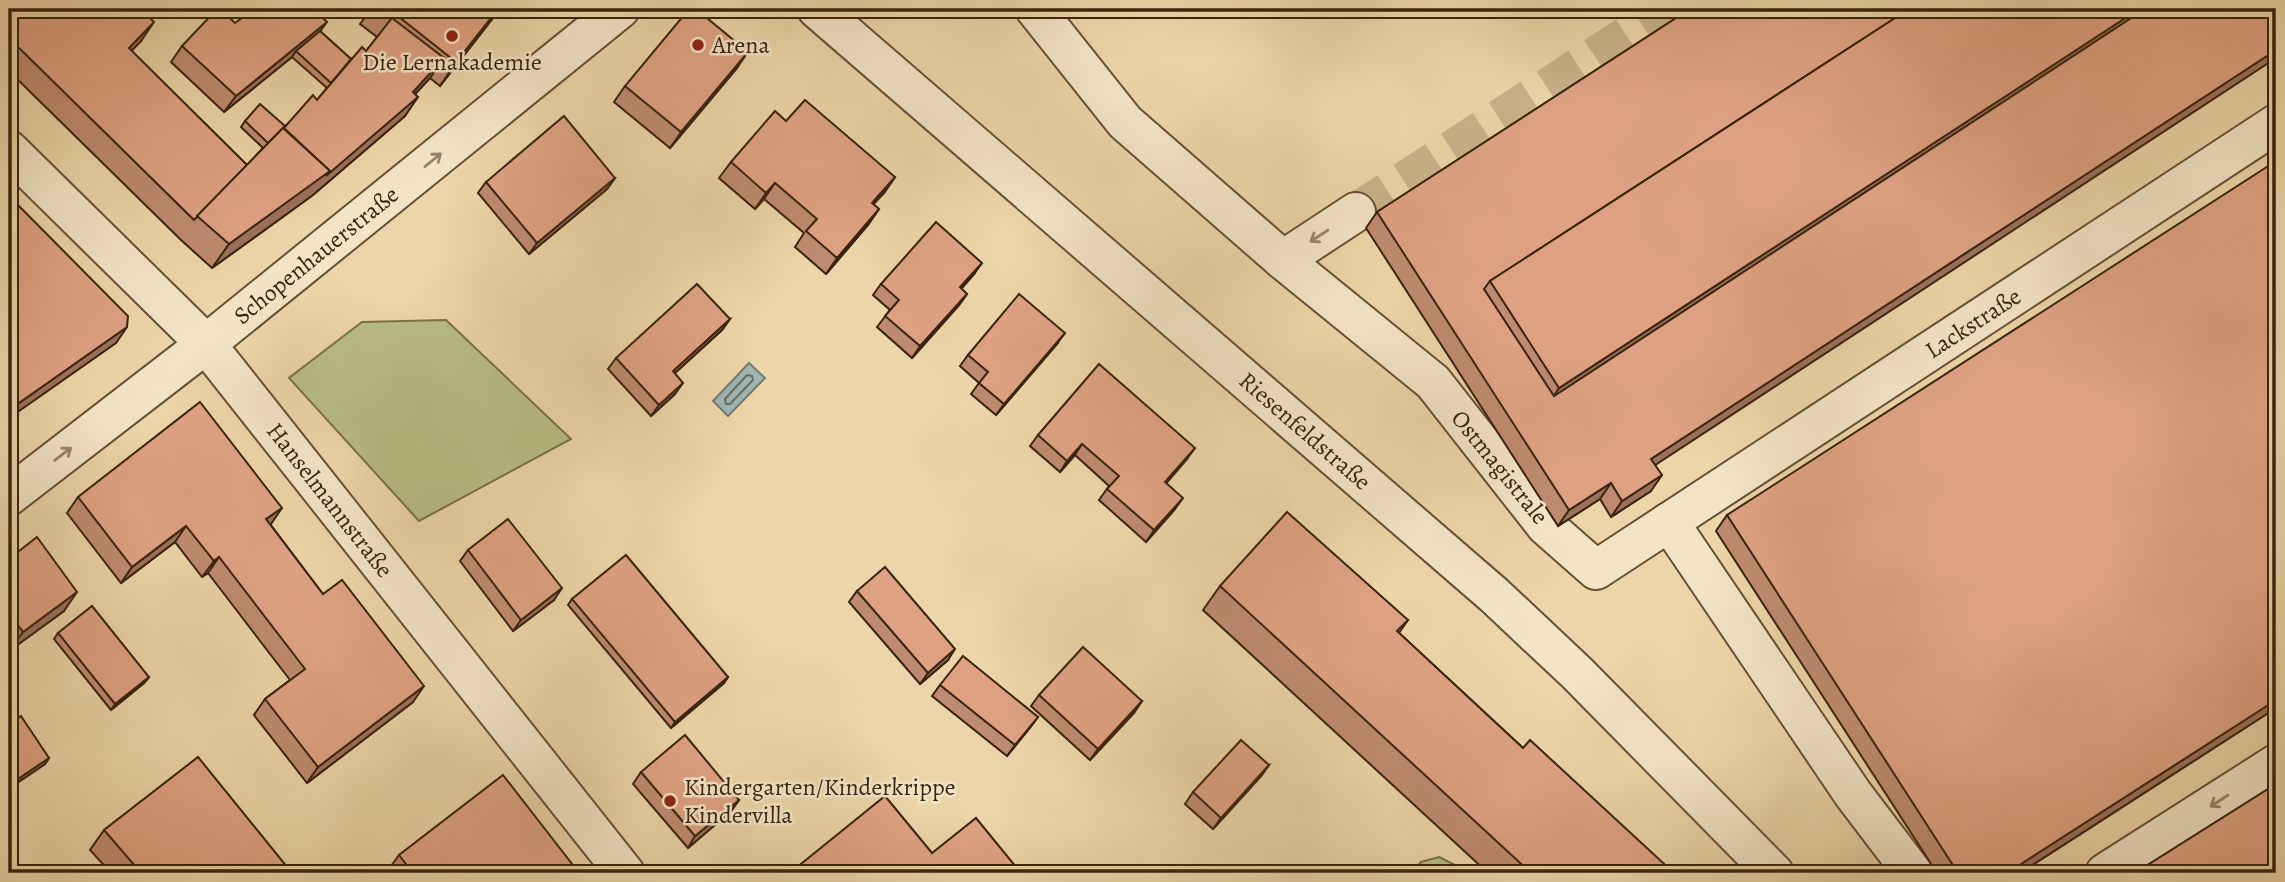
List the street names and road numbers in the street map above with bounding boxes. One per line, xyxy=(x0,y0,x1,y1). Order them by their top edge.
street label: Schopenhauerstraße xyxy=(227,179,405,331)
street label: Lackstraße xyxy=(1919,280,2027,366)
street label: Riesenfeldstraße xyxy=(1232,365,1378,497)
street label: Ostmagistrale xyxy=(1444,403,1556,531)
street label: Hanselmannstraße xyxy=(259,416,401,584)

